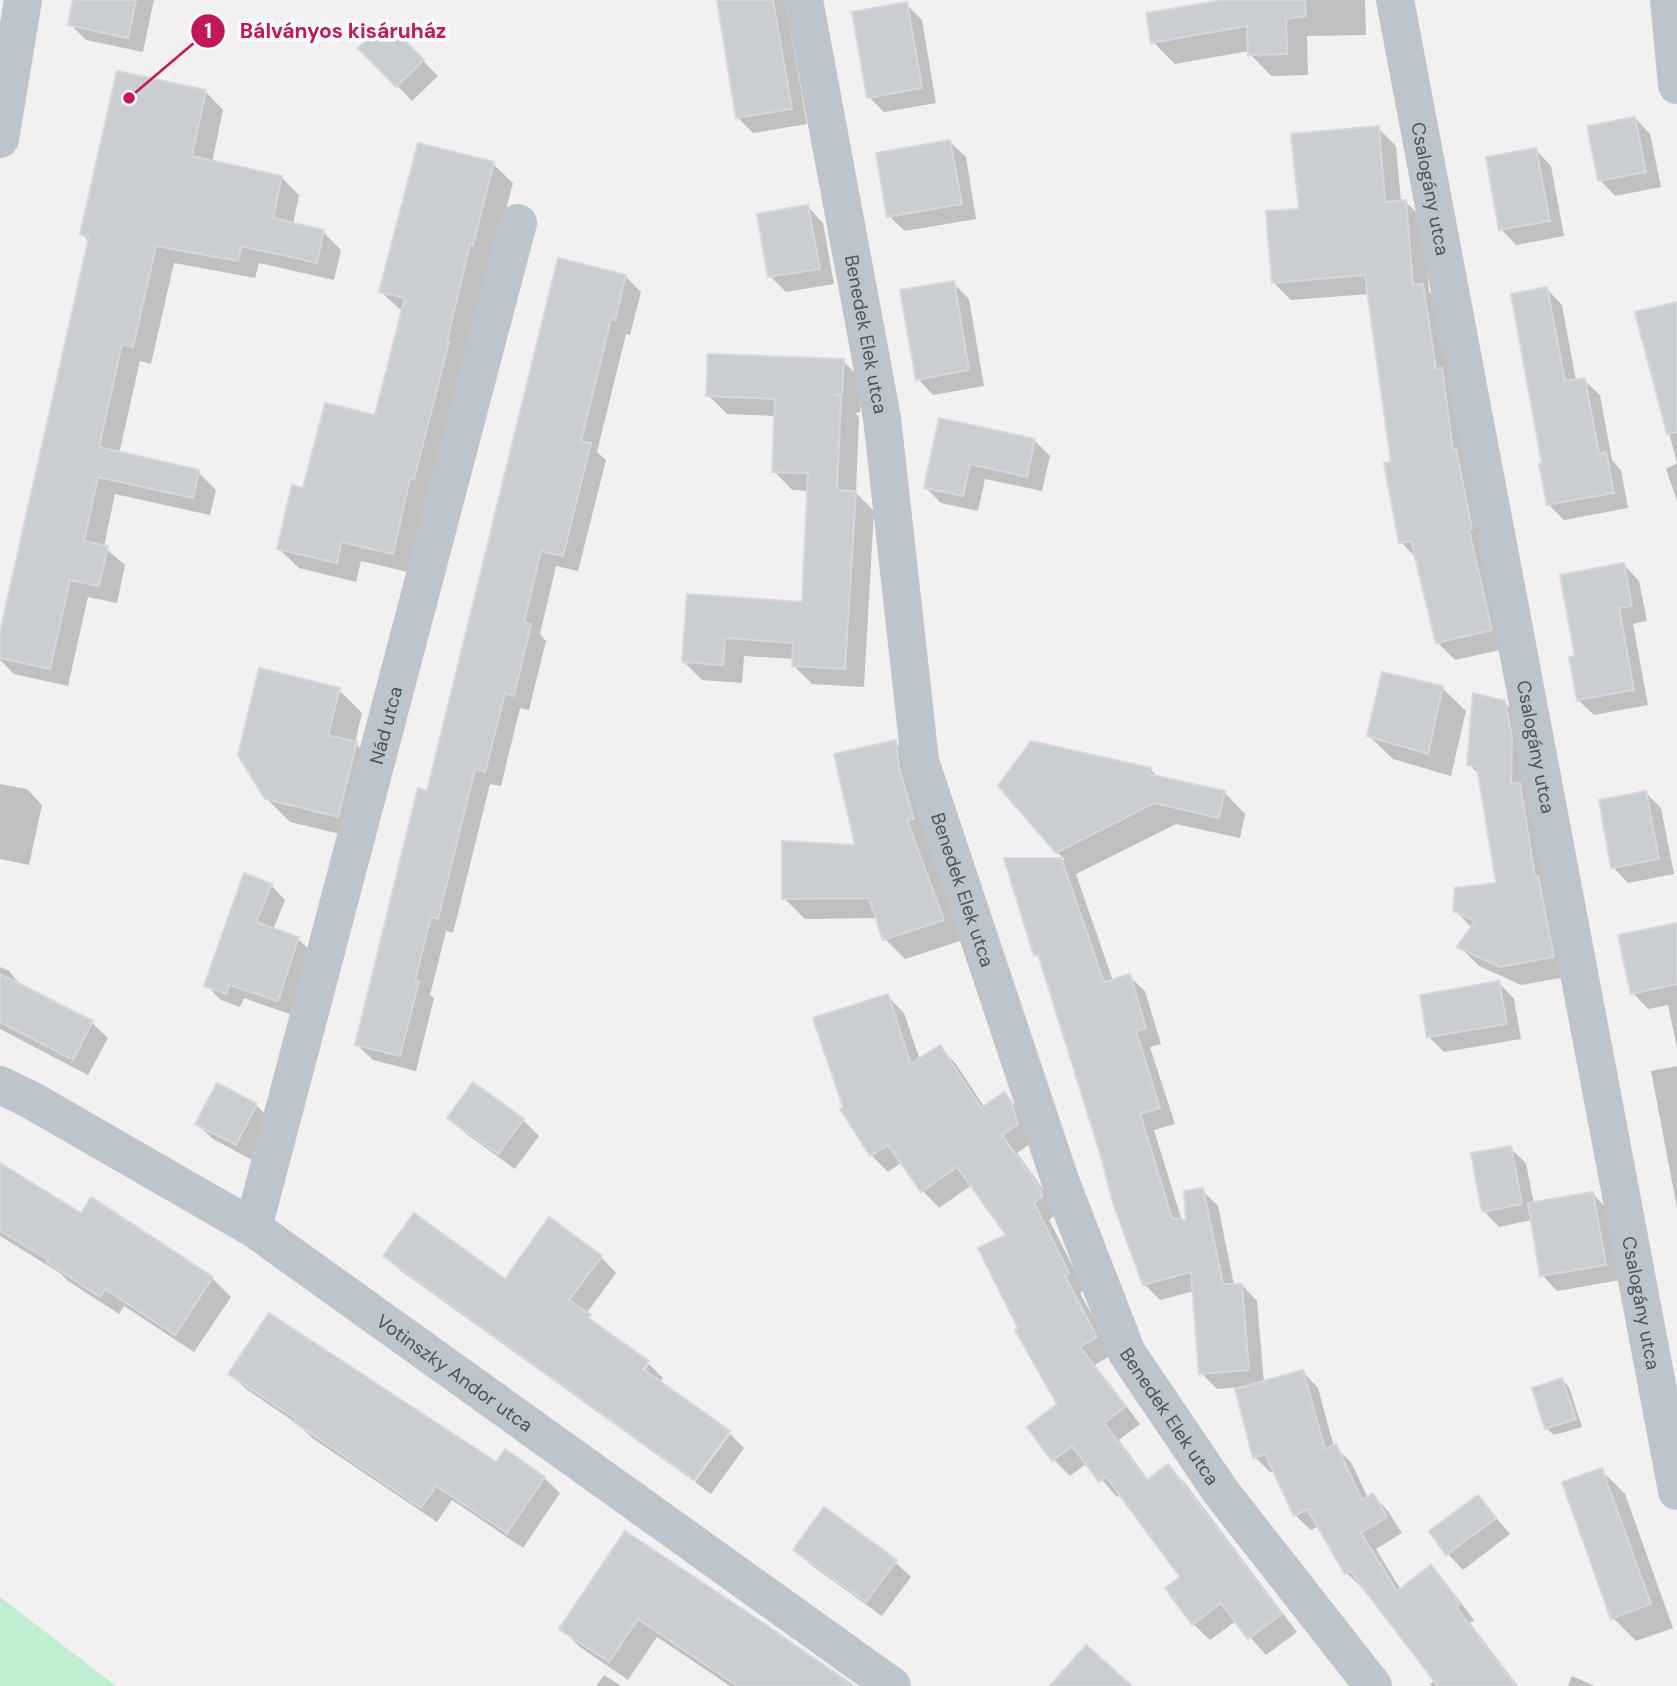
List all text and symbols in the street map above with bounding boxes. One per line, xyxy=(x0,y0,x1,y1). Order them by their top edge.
callout: Bálványos kisáruház xyxy=(190,10,460,52)
text: 1 xyxy=(204,17,212,45)
text: Bálványos kisáruház xyxy=(240,17,446,45)
street label: Csalogány utca xyxy=(1406,120,1456,257)
street label: Benedek Elek utca xyxy=(839,253,893,416)
street label: Csalogány utca xyxy=(1511,678,1561,815)
street label: Nád utca xyxy=(363,683,408,767)
street label: Benedek Elek utca xyxy=(926,809,1000,970)
street label: Csalogány utca xyxy=(1617,1234,1666,1372)
street label: Votinszky Andor utca xyxy=(372,1308,538,1437)
street label: Benedek Elek utca xyxy=(1114,1343,1225,1490)

